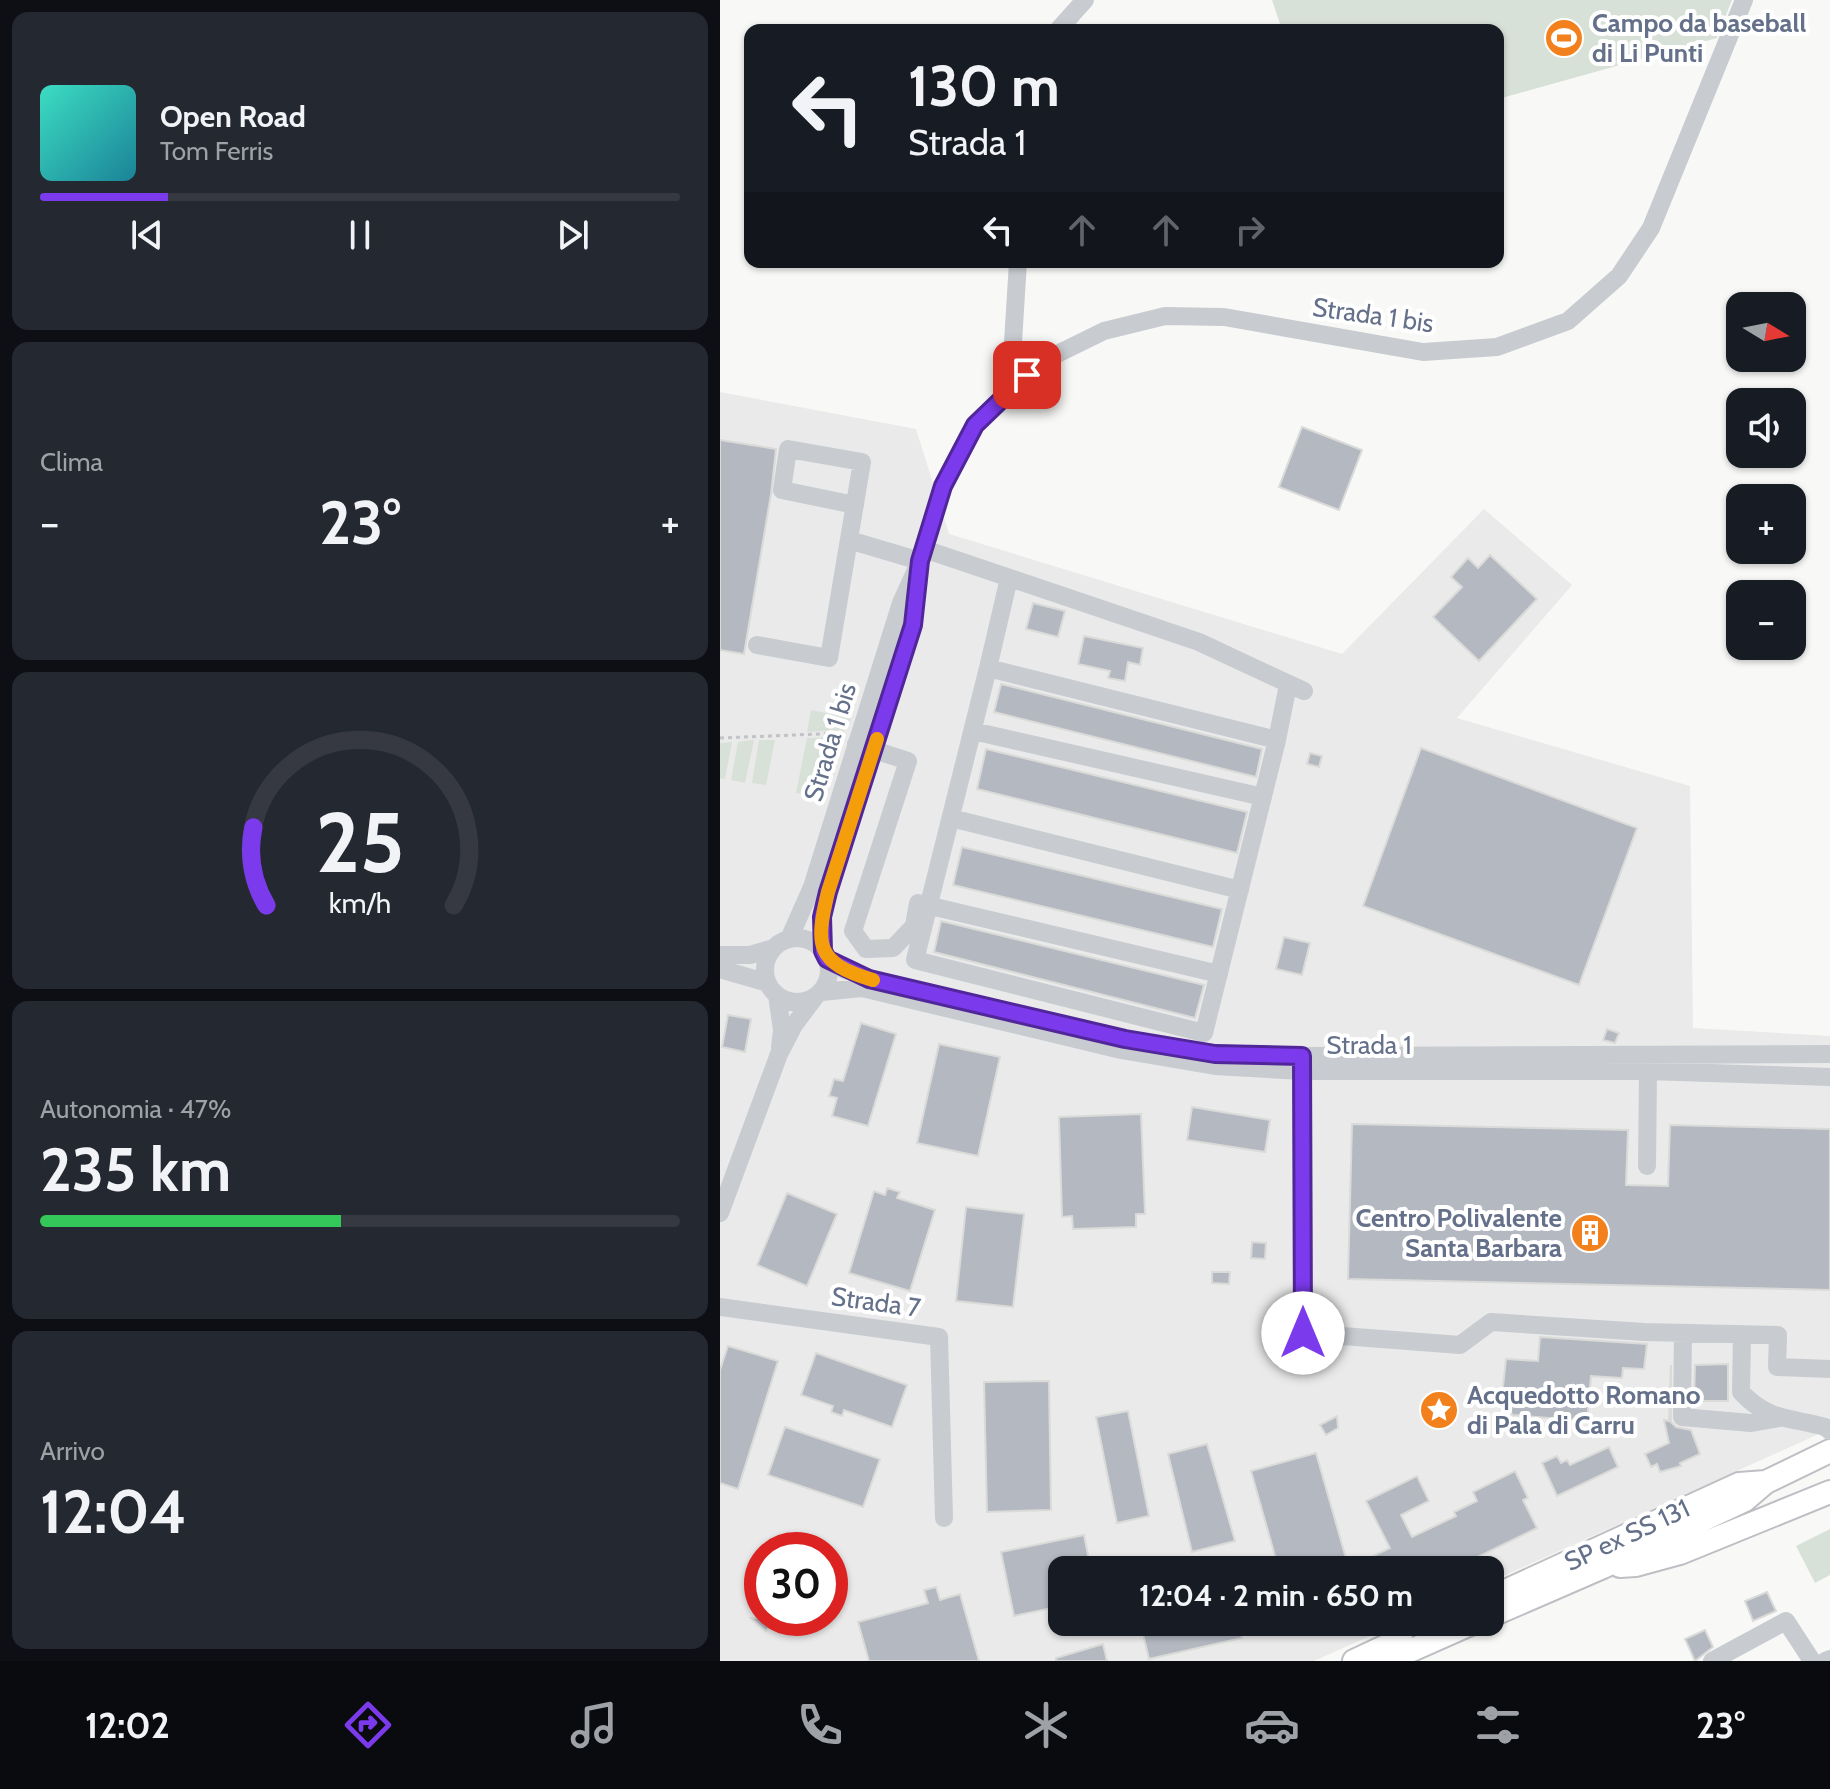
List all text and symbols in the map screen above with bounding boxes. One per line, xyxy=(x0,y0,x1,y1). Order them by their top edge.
place label: Campo da baseball di Li Punti xyxy=(1592,7,1806,69)
sports icon: Campo da baseball di Li Punti xyxy=(1543,17,1585,59)
text: 130 m xyxy=(908,52,1060,120)
icon: left xyxy=(776,56,880,160)
text: Open Road xyxy=(160,98,306,135)
text: Strada 1 xyxy=(908,120,1026,164)
text: Tom Ferris xyxy=(160,135,273,167)
icon: left xyxy=(976,208,1020,252)
icon: ahead xyxy=(1060,208,1104,252)
icon: ahead xyxy=(1144,208,1188,252)
icon: right xyxy=(1228,208,1272,252)
icon: previous xyxy=(125,213,169,257)
icon: pause xyxy=(338,213,382,257)
icon: next xyxy=(551,213,595,257)
street label: Strada 1 bis xyxy=(1310,291,1436,339)
north arrow xyxy=(1726,292,1806,372)
map controls xyxy=(1726,292,1806,660)
pin xyxy=(993,341,1061,409)
icon: arrive xyxy=(1005,353,1049,397)
button: sound xyxy=(1726,388,1806,468)
text: Clima xyxy=(40,446,103,478)
button: + xyxy=(1726,484,1806,564)
text: 23° xyxy=(319,486,401,559)
text: − xyxy=(40,496,59,549)
text: + xyxy=(661,496,680,549)
button: − xyxy=(1726,580,1806,660)
street label: Strada 1 bis xyxy=(797,679,863,805)
text: 25 xyxy=(316,792,404,893)
text: km/h xyxy=(329,886,391,921)
street label: Strada 1 xyxy=(1326,1029,1412,1061)
text: Autonomia · 47% xyxy=(40,1093,231,1125)
text: 235 km xyxy=(40,1133,231,1206)
place label: Centro Polivalente Santa Barbara xyxy=(1355,1202,1562,1264)
building icon: Centro Polivalente Santa Barbara xyxy=(1569,1212,1611,1254)
street label: Strada 7 xyxy=(829,1280,923,1324)
position arrow xyxy=(1261,1291,1345,1375)
place label: Acquedotto Romano di Pala di Carru xyxy=(1467,1379,1701,1441)
place icon: Acquedotto Romano di Pala di Carru xyxy=(1418,1389,1460,1431)
text: Arrivo xyxy=(40,1435,105,1467)
text: 12:04 xyxy=(40,1475,187,1548)
street label: SP ex SS 131 xyxy=(1559,1492,1695,1578)
speed limit sign: 30 xyxy=(744,1532,848,1636)
text: 12:04 · 2 min · 650 m xyxy=(1139,1577,1413,1614)
icon: directions xyxy=(340,1697,396,1753)
icon: music xyxy=(566,1697,622,1753)
icon: phone xyxy=(792,1697,848,1753)
icon: climate xyxy=(1018,1697,1074,1753)
icon: car xyxy=(1244,1697,1300,1753)
icon: filters xyxy=(1470,1697,1526,1753)
text: 12:02 xyxy=(85,1703,170,1747)
text: 23° xyxy=(1696,1703,1745,1747)

